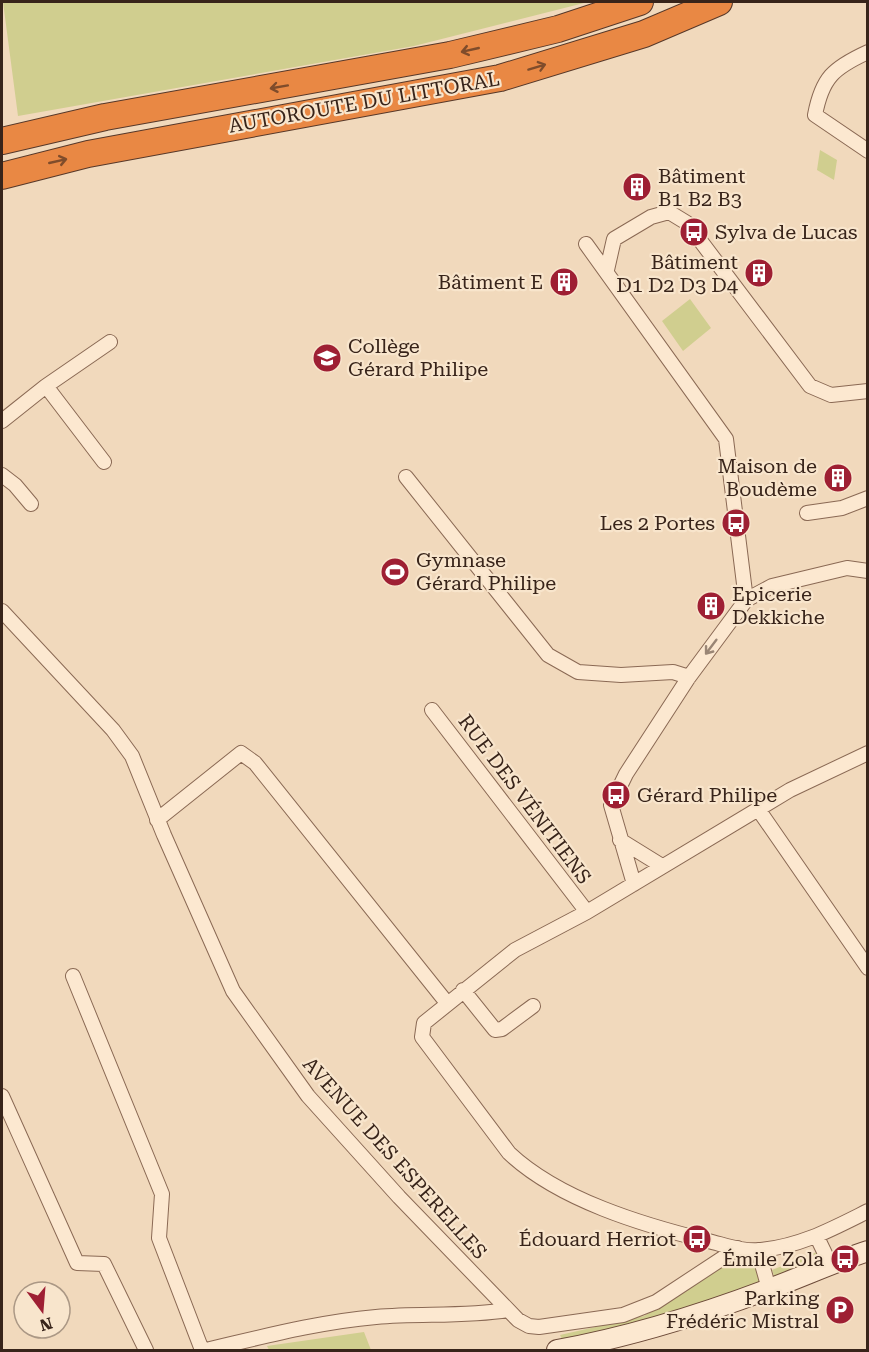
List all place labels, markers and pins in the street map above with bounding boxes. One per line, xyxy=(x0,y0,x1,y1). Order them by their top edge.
place label: Bâtiment B1 B2 B3 xyxy=(658,164,746,211)
building icon: Bâtiment B1 B2 B3 xyxy=(621,171,653,203)
bus stop icon: Sylva de Lucas xyxy=(678,216,710,248)
place label: Sylva de Lucas xyxy=(715,220,858,244)
place label: Bâtiment D1 D2 D3 D4 xyxy=(616,250,739,297)
building icon: Bâtiment D1 D2 D3 D4 xyxy=(743,257,775,289)
building icon: Bâtiment E xyxy=(548,266,580,298)
place label: Bâtiment E xyxy=(438,270,543,294)
place label: Collège Gérard Philipe xyxy=(348,334,488,381)
school or university icon: Collège Gérard Philipe xyxy=(311,342,343,374)
place label: Maison de Boudème xyxy=(717,454,817,501)
building icon: Maison de Boudème xyxy=(822,462,854,494)
bus stop icon: Les 2 Portes xyxy=(720,507,752,539)
place label: Les 2 Portes xyxy=(600,511,715,535)
place label: Gymnase Gérard Philipe xyxy=(416,548,556,595)
sports icon: Gymnase Gérard Philipe xyxy=(379,556,411,588)
place label: Epicerie Dekkiche xyxy=(732,582,825,629)
building icon: Epicerie Dekkiche xyxy=(695,590,727,622)
bus stop icon: Gérard Philipe xyxy=(600,779,632,811)
place label: Gérard Philipe xyxy=(637,783,777,807)
bus stop icon: Édouard Herriot xyxy=(681,1223,713,1255)
place label: Édouard Herriot xyxy=(519,1227,677,1251)
bus stop icon: Émile Zola xyxy=(829,1243,861,1275)
place label: Émile Zola xyxy=(722,1247,824,1271)
place label: Parking Frédéric Mistral xyxy=(666,1286,820,1333)
parking icon: Parking Frédéric Mistral xyxy=(824,1294,856,1326)

